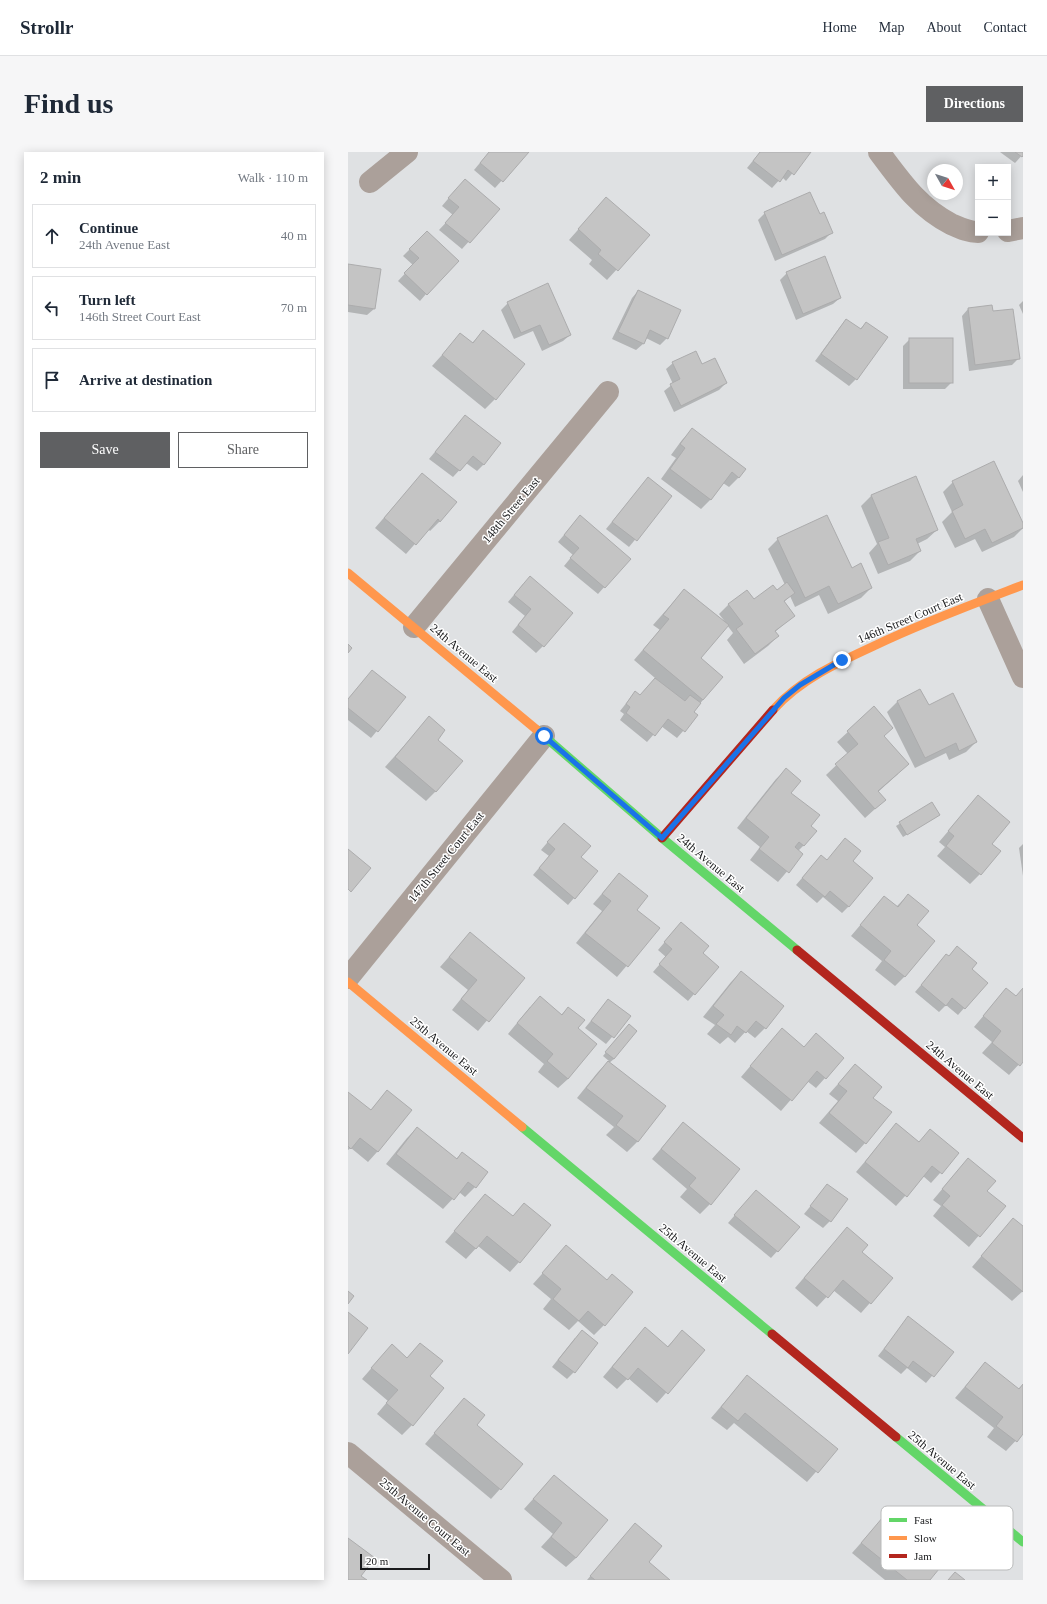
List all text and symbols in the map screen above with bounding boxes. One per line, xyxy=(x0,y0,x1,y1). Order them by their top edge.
text: Strollr xyxy=(20,17,73,38)
text: Home xyxy=(823,20,857,35)
text: Map xyxy=(879,20,904,35)
text: About xyxy=(926,20,961,35)
text: Contact xyxy=(983,20,1027,35)
button: Directions xyxy=(926,86,1023,122)
text: Find us xyxy=(24,88,114,119)
north arrow xyxy=(927,164,963,200)
map controls xyxy=(975,164,1011,236)
button: + xyxy=(975,164,1011,200)
text: 2 min xyxy=(40,168,81,187)
text: Walk · 110 m xyxy=(238,170,308,185)
button: − xyxy=(975,200,1011,236)
text: Continue xyxy=(79,220,138,236)
icon: ahead xyxy=(41,225,63,247)
text: 40 m xyxy=(281,228,307,243)
text: 24th Avenue East xyxy=(79,237,170,252)
text: Turn left xyxy=(79,292,136,308)
icon: left xyxy=(41,297,63,319)
text: 70 m xyxy=(281,300,307,315)
text: 146th Street Court East xyxy=(79,309,201,324)
icon: arrive xyxy=(41,369,63,391)
text: Arrive at destination xyxy=(79,372,212,388)
button: Save xyxy=(40,432,170,468)
button: Share xyxy=(178,432,308,468)
street label: 148th Street East xyxy=(479,474,543,546)
street label: 146th Street Court East xyxy=(856,589,965,646)
street label: 24th Avenue East xyxy=(427,621,501,686)
route end xyxy=(833,651,851,669)
route start xyxy=(535,727,553,745)
street label: 147th Street Court East xyxy=(405,808,487,905)
street label: 24th Avenue East xyxy=(674,831,748,896)
street label: 25th Avenue East xyxy=(407,1014,481,1079)
street label: 24th Avenue East xyxy=(923,1038,997,1103)
street label: 25th Avenue East xyxy=(656,1221,730,1286)
street label: 25th Avenue East xyxy=(905,1428,979,1493)
street label: 25th Avenue Court East xyxy=(377,1475,474,1559)
legend xyxy=(881,1506,1013,1570)
text: Fast xyxy=(914,1514,932,1526)
text: Slow xyxy=(914,1532,937,1544)
text: Jam xyxy=(914,1550,932,1562)
scale bar xyxy=(360,1552,430,1571)
text: 20 m xyxy=(366,1555,388,1567)

